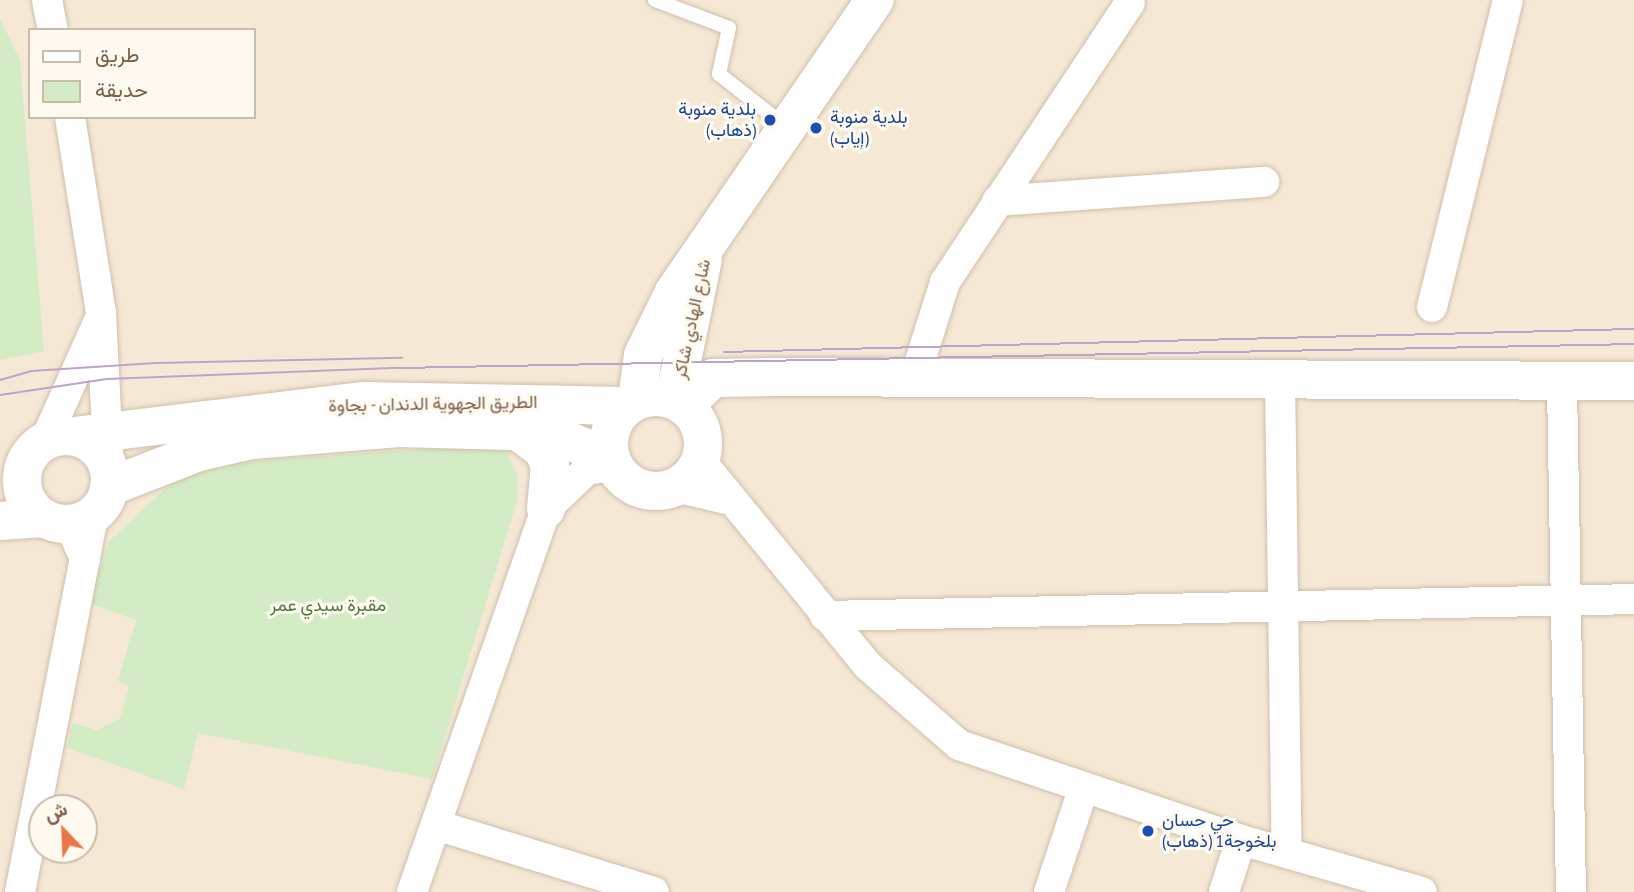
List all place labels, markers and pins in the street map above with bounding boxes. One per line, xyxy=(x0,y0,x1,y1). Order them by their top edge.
place label: بلدية منوبة (ذهاب) xyxy=(678,99,756,142)
place label: بلدية منوبة (إياب) xyxy=(830,107,908,150)
marker: بلدية منوبة (ذهاب) xyxy=(762,112,778,128)
marker: بلدية منوبة (إياب) xyxy=(808,120,824,136)
place label: حي حسان بلخوجة1 (ذهاب) xyxy=(1162,810,1277,852)
marker: حي حسان بلخوجة1 (ذهاب) xyxy=(1140,823,1156,839)

